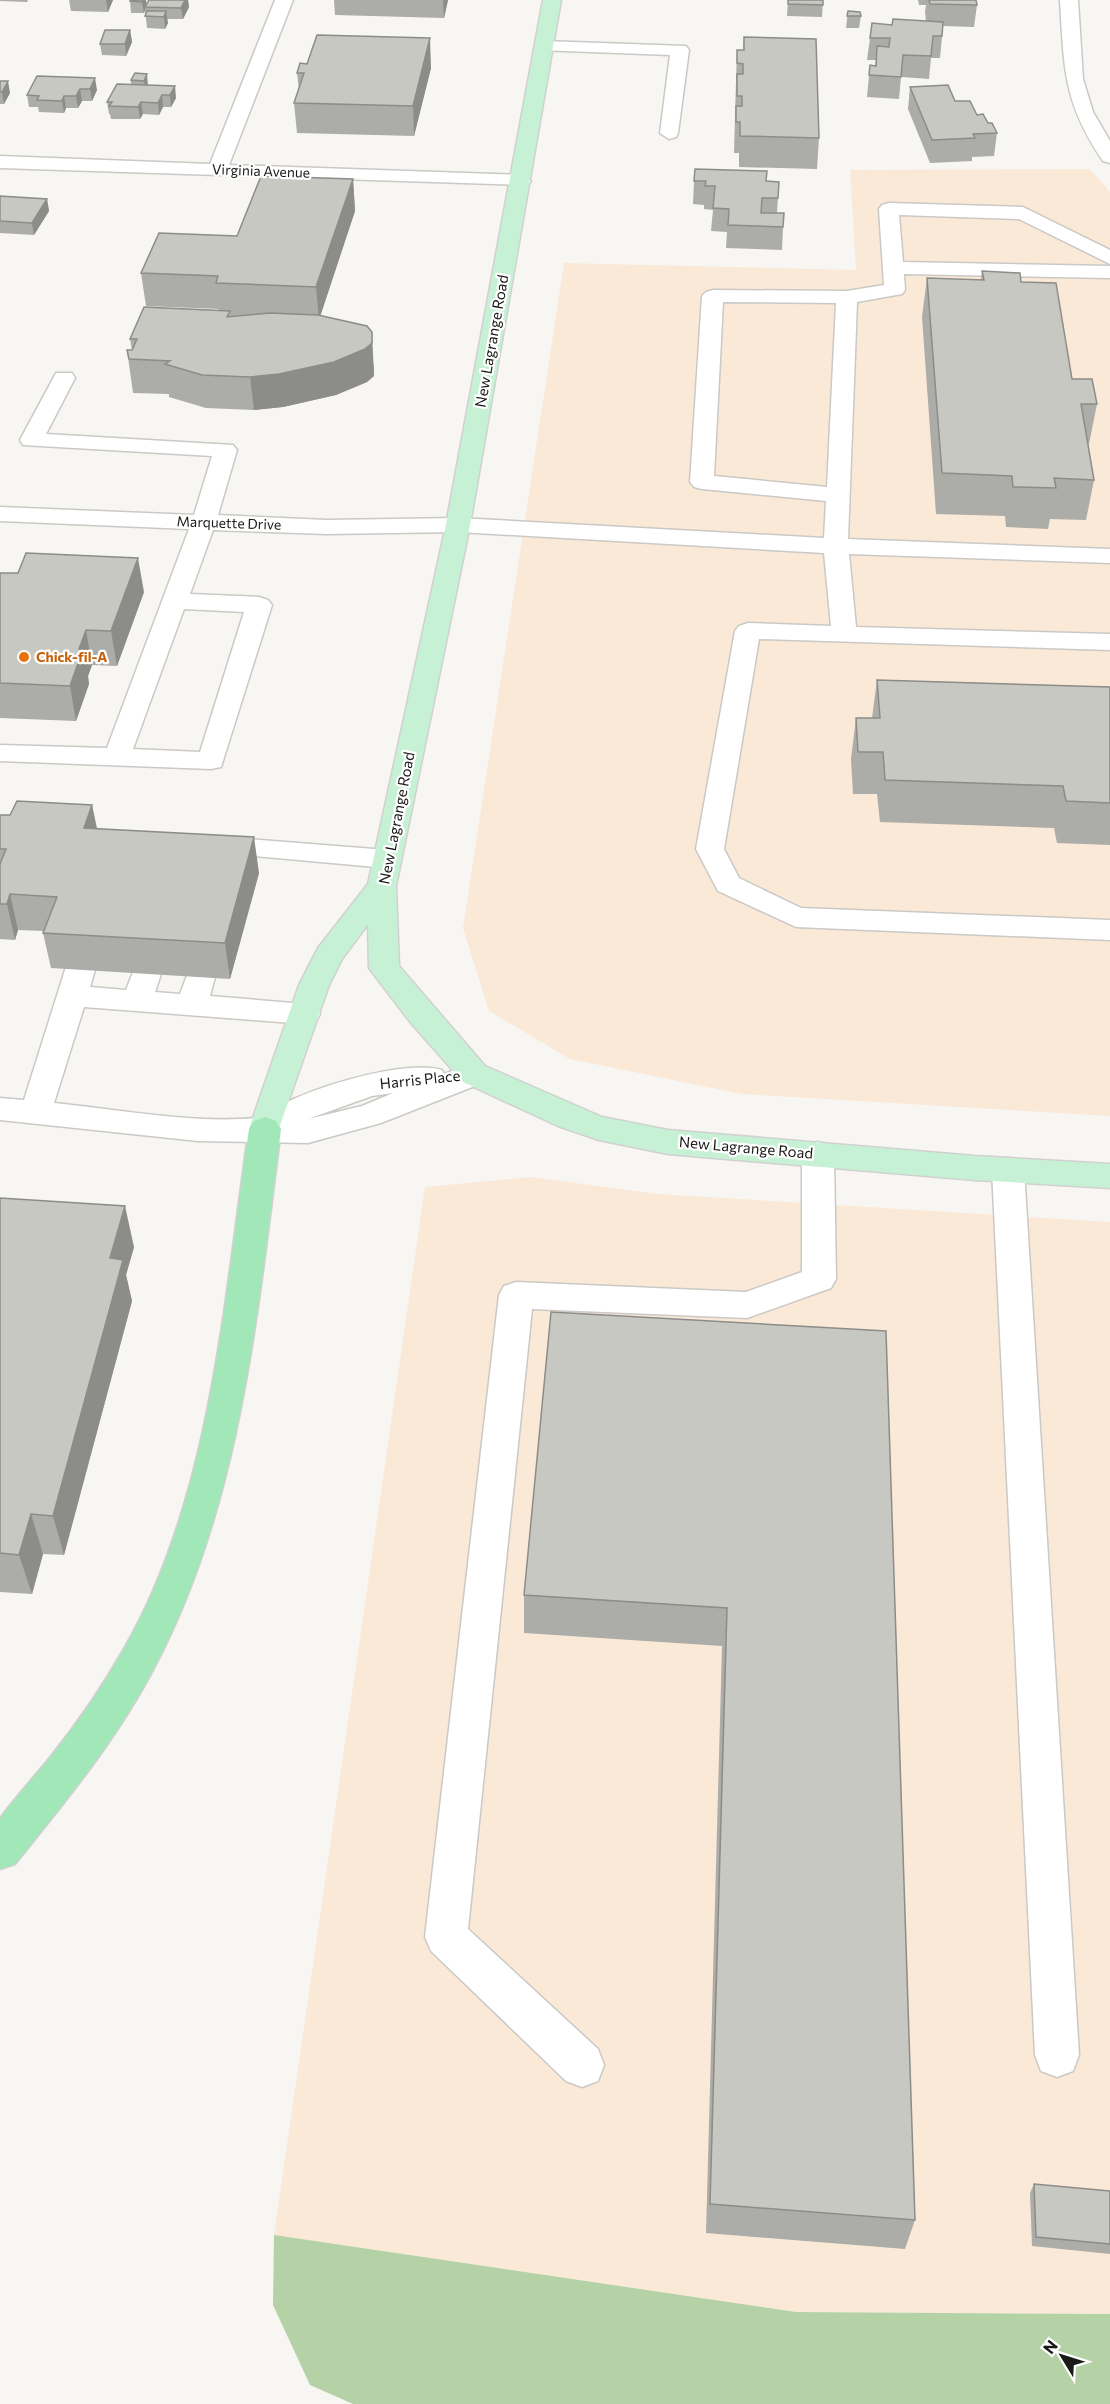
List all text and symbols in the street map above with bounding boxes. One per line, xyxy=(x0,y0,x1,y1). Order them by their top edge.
street label: Virginia Avenue xyxy=(212,160,310,181)
street label: New Lagrange Road xyxy=(470,273,512,409)
street label: Marquette Drive xyxy=(177,512,282,533)
place label: Chick-fil-A xyxy=(36,648,107,665)
marker: Chick-fil-A xyxy=(17,650,31,664)
street label: New Lagrange Road xyxy=(374,750,418,886)
street label: Harris Place xyxy=(379,1066,461,1092)
street label: New Lagrange Road xyxy=(678,1132,814,1162)
north arrow xyxy=(1032,2326,1092,2386)
text: N xyxy=(1039,2336,1061,2357)

